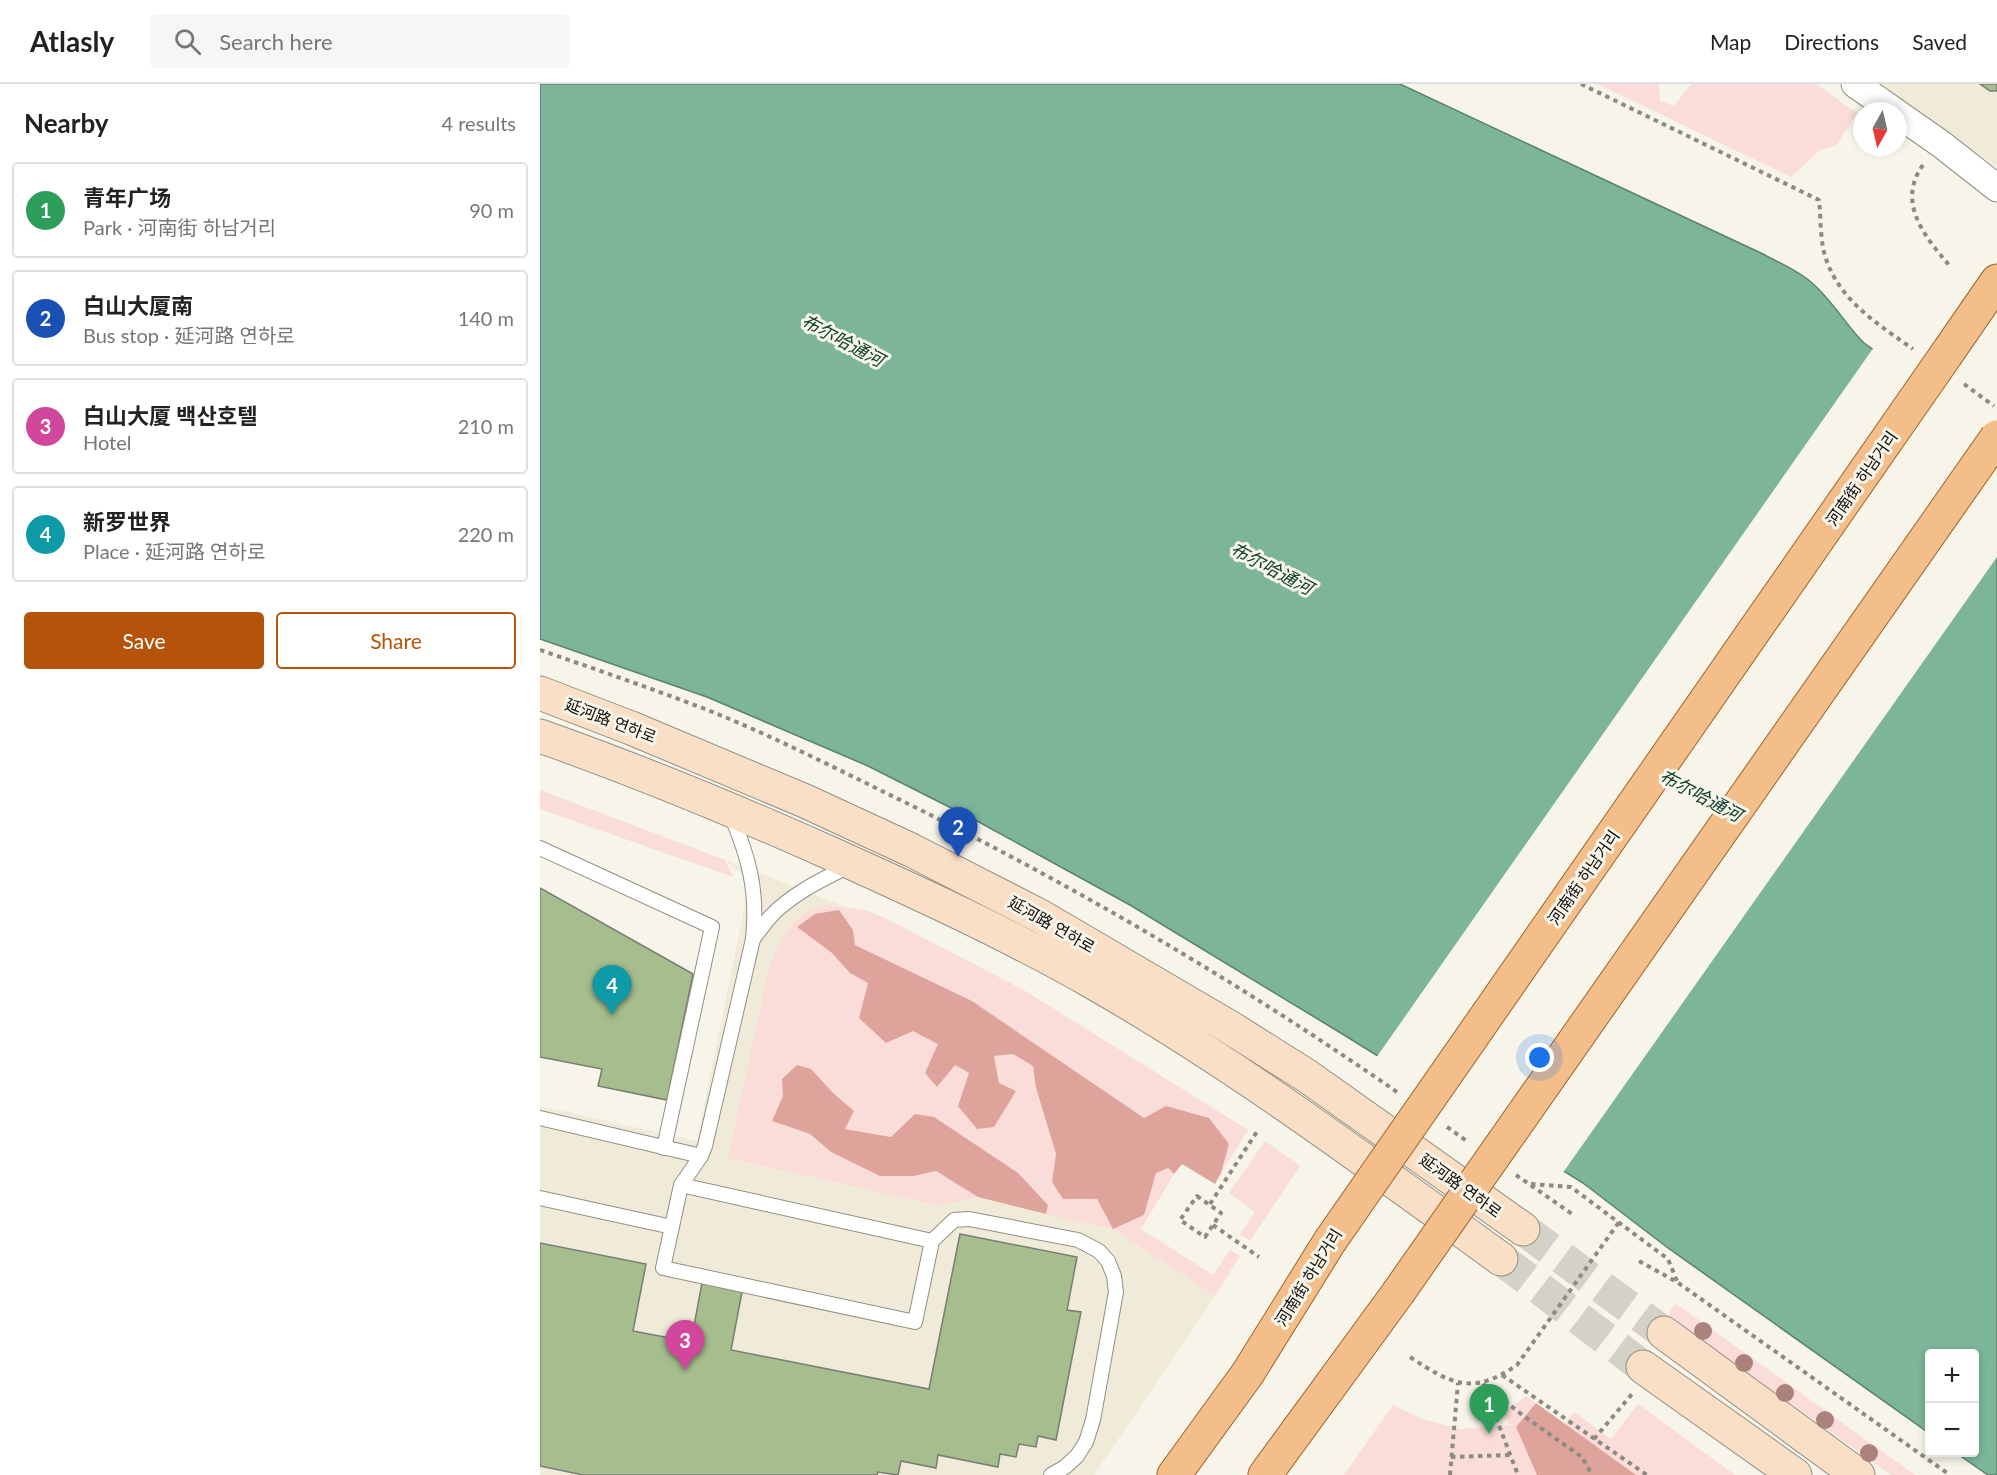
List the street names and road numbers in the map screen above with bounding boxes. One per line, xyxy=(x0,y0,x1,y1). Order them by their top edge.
street label: 河南街 하남거리 xyxy=(1821,427,1901,529)
street label: 延河路 연하로 xyxy=(563,694,660,746)
street label: 河南街 하남거리 xyxy=(1543,826,1623,928)
street label: 延河路 연하로 xyxy=(1006,892,1099,956)
street label: 延河路 연하로 xyxy=(1416,1149,1506,1221)
street label: 河南街 하남거리 xyxy=(1271,1225,1345,1329)

